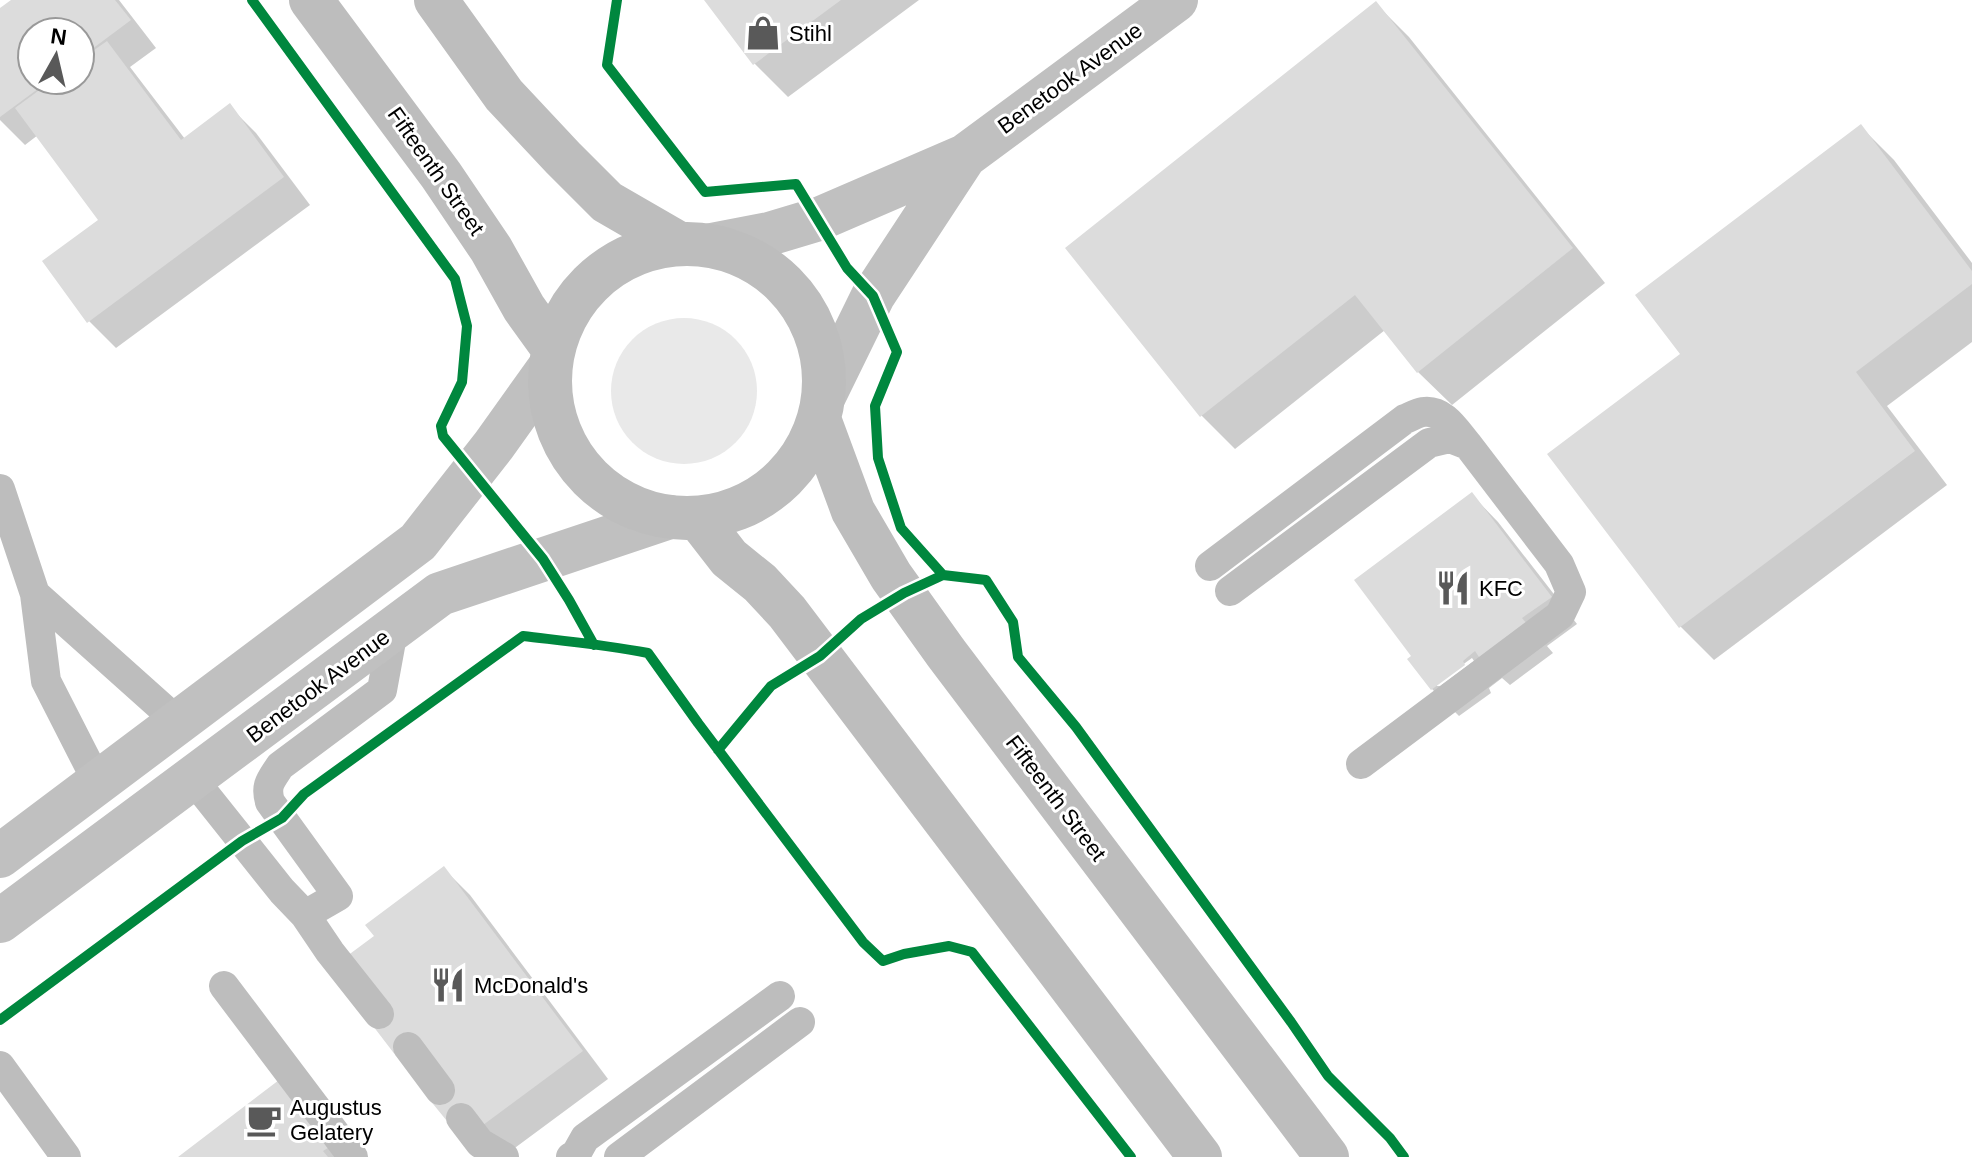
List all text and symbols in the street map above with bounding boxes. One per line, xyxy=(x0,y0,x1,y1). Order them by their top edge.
shop icon: Stihl xyxy=(744,14,782,52)
north arrow xyxy=(16,16,96,96)
street label: Benetook Avenue xyxy=(993,17,1147,139)
place label: Stihl xyxy=(789,21,832,46)
text: N xyxy=(49,23,68,50)
street label: Fifteenth Street xyxy=(383,102,489,240)
restaurant icon: KFC xyxy=(1434,569,1472,607)
place label: KFC xyxy=(1479,576,1523,601)
street label: Benetook Avenue xyxy=(242,624,394,748)
street label: Fifteenth Street xyxy=(1001,730,1111,866)
restaurant icon: McDonald's xyxy=(429,966,467,1004)
place label: McDonald's xyxy=(474,973,588,998)
place label: Augustus Gelatery xyxy=(290,1095,382,1145)
cafe icon: Augustus Gelatery xyxy=(245,1101,283,1139)

